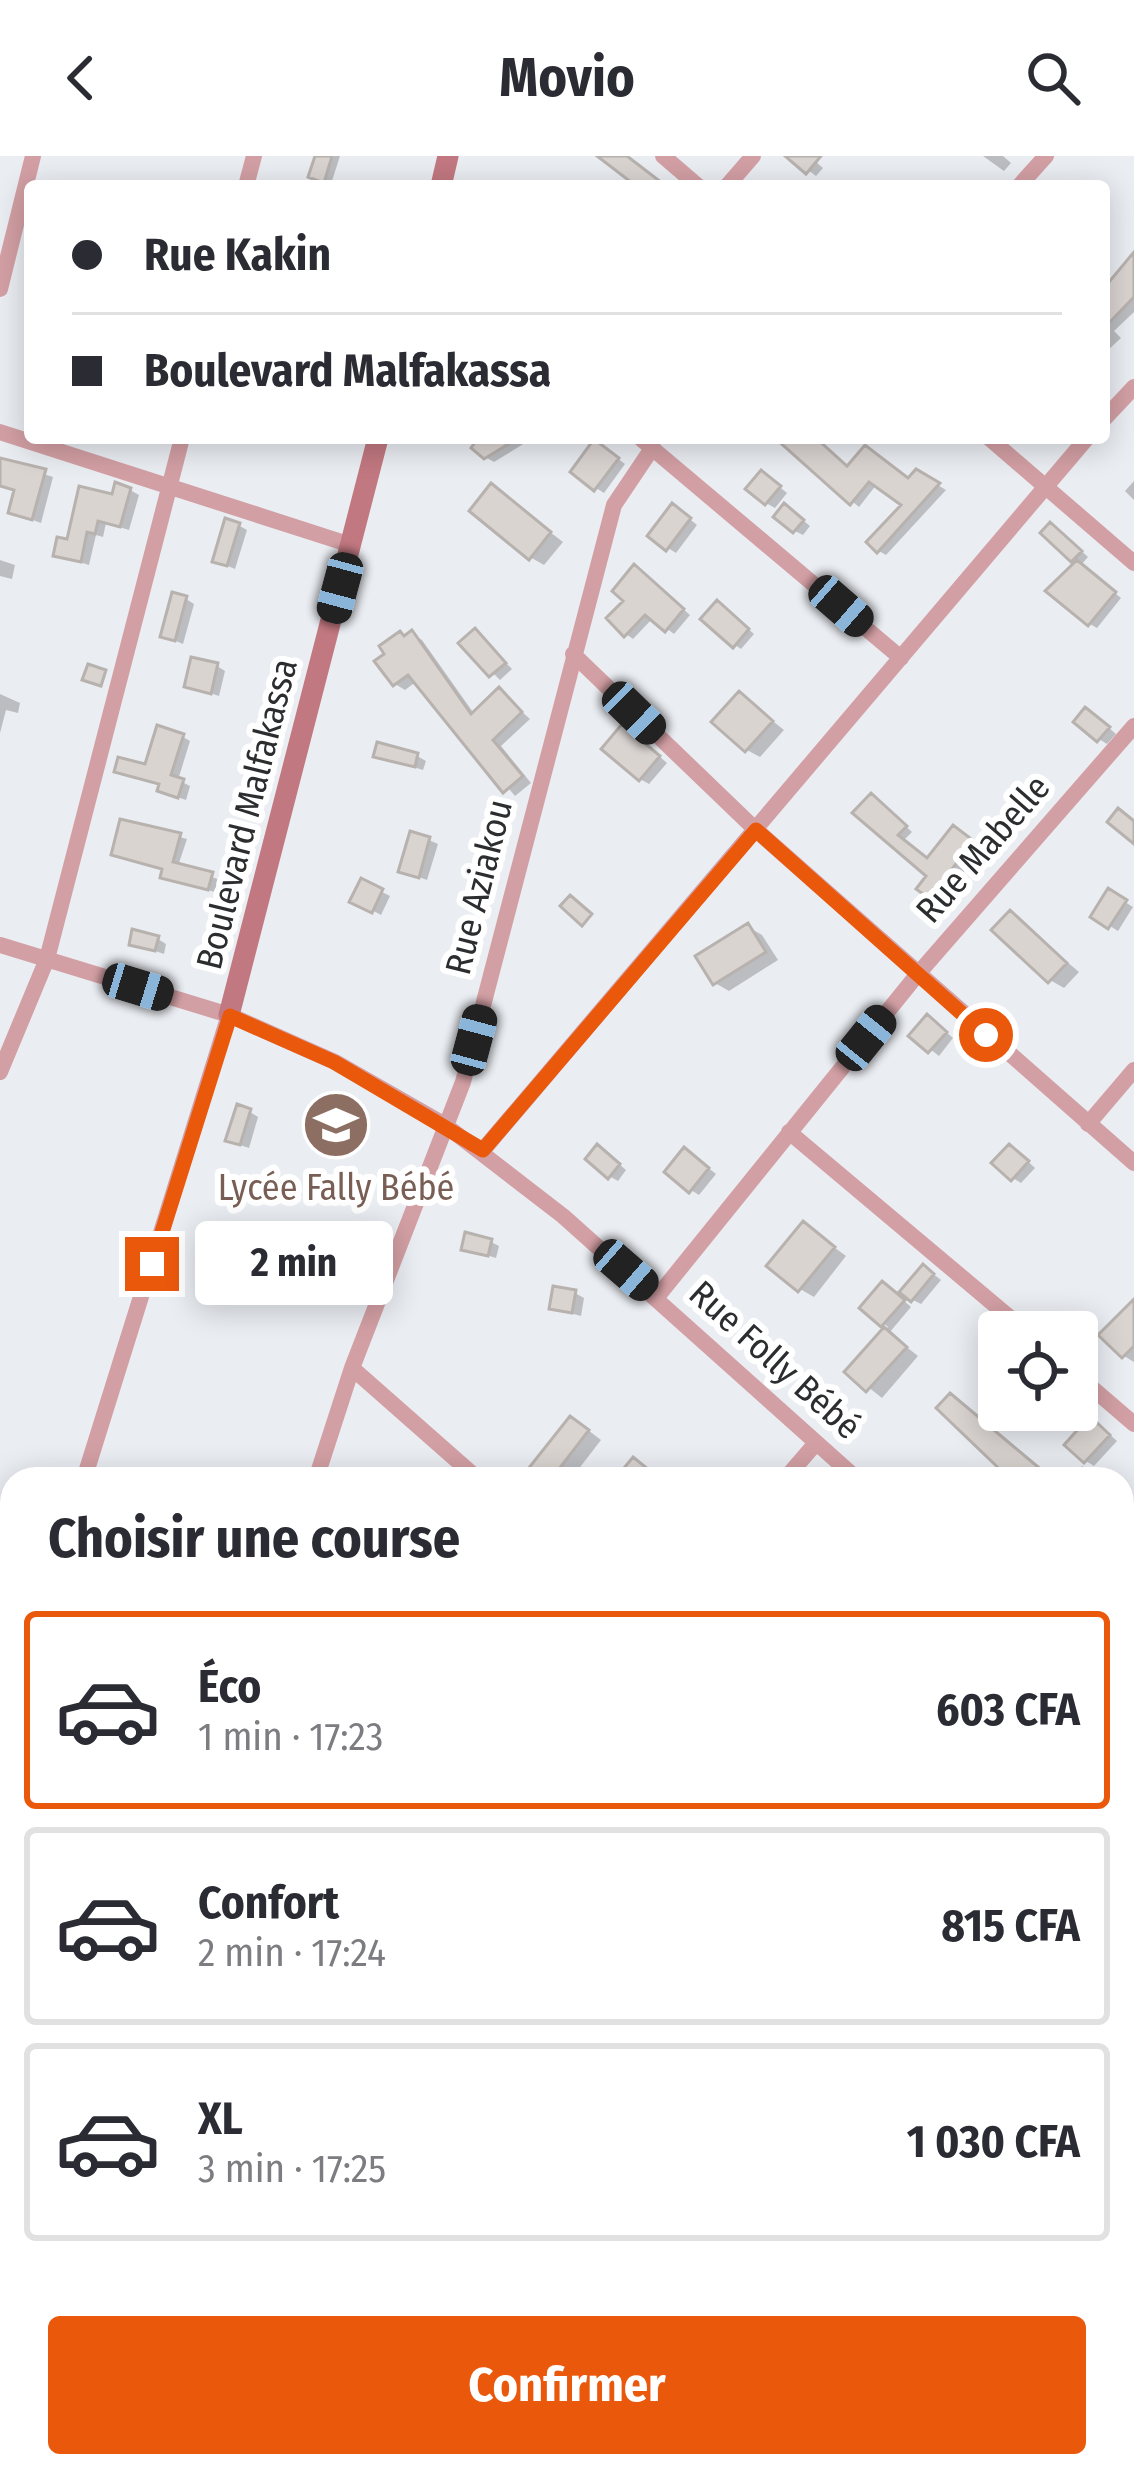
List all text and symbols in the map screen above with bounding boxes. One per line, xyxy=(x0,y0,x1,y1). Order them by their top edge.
icon: back xyxy=(48,45,114,111)
icon: search xyxy=(1020,45,1086,111)
text: Movio xyxy=(499,46,635,110)
text: Rue Kakin xyxy=(144,228,331,282)
text: Boulevard Malfakassa xyxy=(144,344,551,398)
car xyxy=(313,549,367,627)
car xyxy=(802,569,880,643)
street label: Boulevard Malfakassa xyxy=(187,654,307,974)
car xyxy=(596,675,672,751)
street label: Rue Mabelle xyxy=(907,766,1059,932)
street label: Rue Aziakou xyxy=(436,795,522,979)
car xyxy=(98,959,178,1015)
car xyxy=(829,999,903,1077)
car xyxy=(447,1001,501,1079)
route start xyxy=(959,1008,1013,1062)
school or university icon: Lycée Fally Bébé xyxy=(301,1090,371,1160)
place label: Lycée Fally Bébé xyxy=(218,1166,454,1210)
callout: 2 min xyxy=(194,1222,392,1306)
car xyxy=(587,1233,665,1307)
route end xyxy=(125,1237,179,1291)
text: 2 min xyxy=(251,1240,337,1286)
street label: Rue Folly Bébé xyxy=(680,1271,870,1449)
map controls xyxy=(978,1311,1098,1431)
button: locate xyxy=(978,1311,1098,1431)
text: Choisir une course xyxy=(48,1507,460,1571)
icon: car xyxy=(54,1656,162,1764)
text: Éco xyxy=(198,1660,261,1714)
text: 603 CFA xyxy=(936,1683,1080,1737)
text: 1 min · 17:23 xyxy=(198,1714,383,1760)
icon: car xyxy=(54,1872,162,1980)
text: Confort xyxy=(198,1876,339,1930)
text: 815 CFA xyxy=(941,1899,1080,1953)
text: 2 min · 17:24 xyxy=(198,1930,386,1976)
icon: car xyxy=(54,2088,162,2196)
text: XL xyxy=(198,2092,243,2146)
text: 1 030 CFA xyxy=(907,2115,1080,2169)
text: 3 min · 17:25 xyxy=(198,2146,386,2192)
button: Confirmer xyxy=(48,2316,1086,2454)

